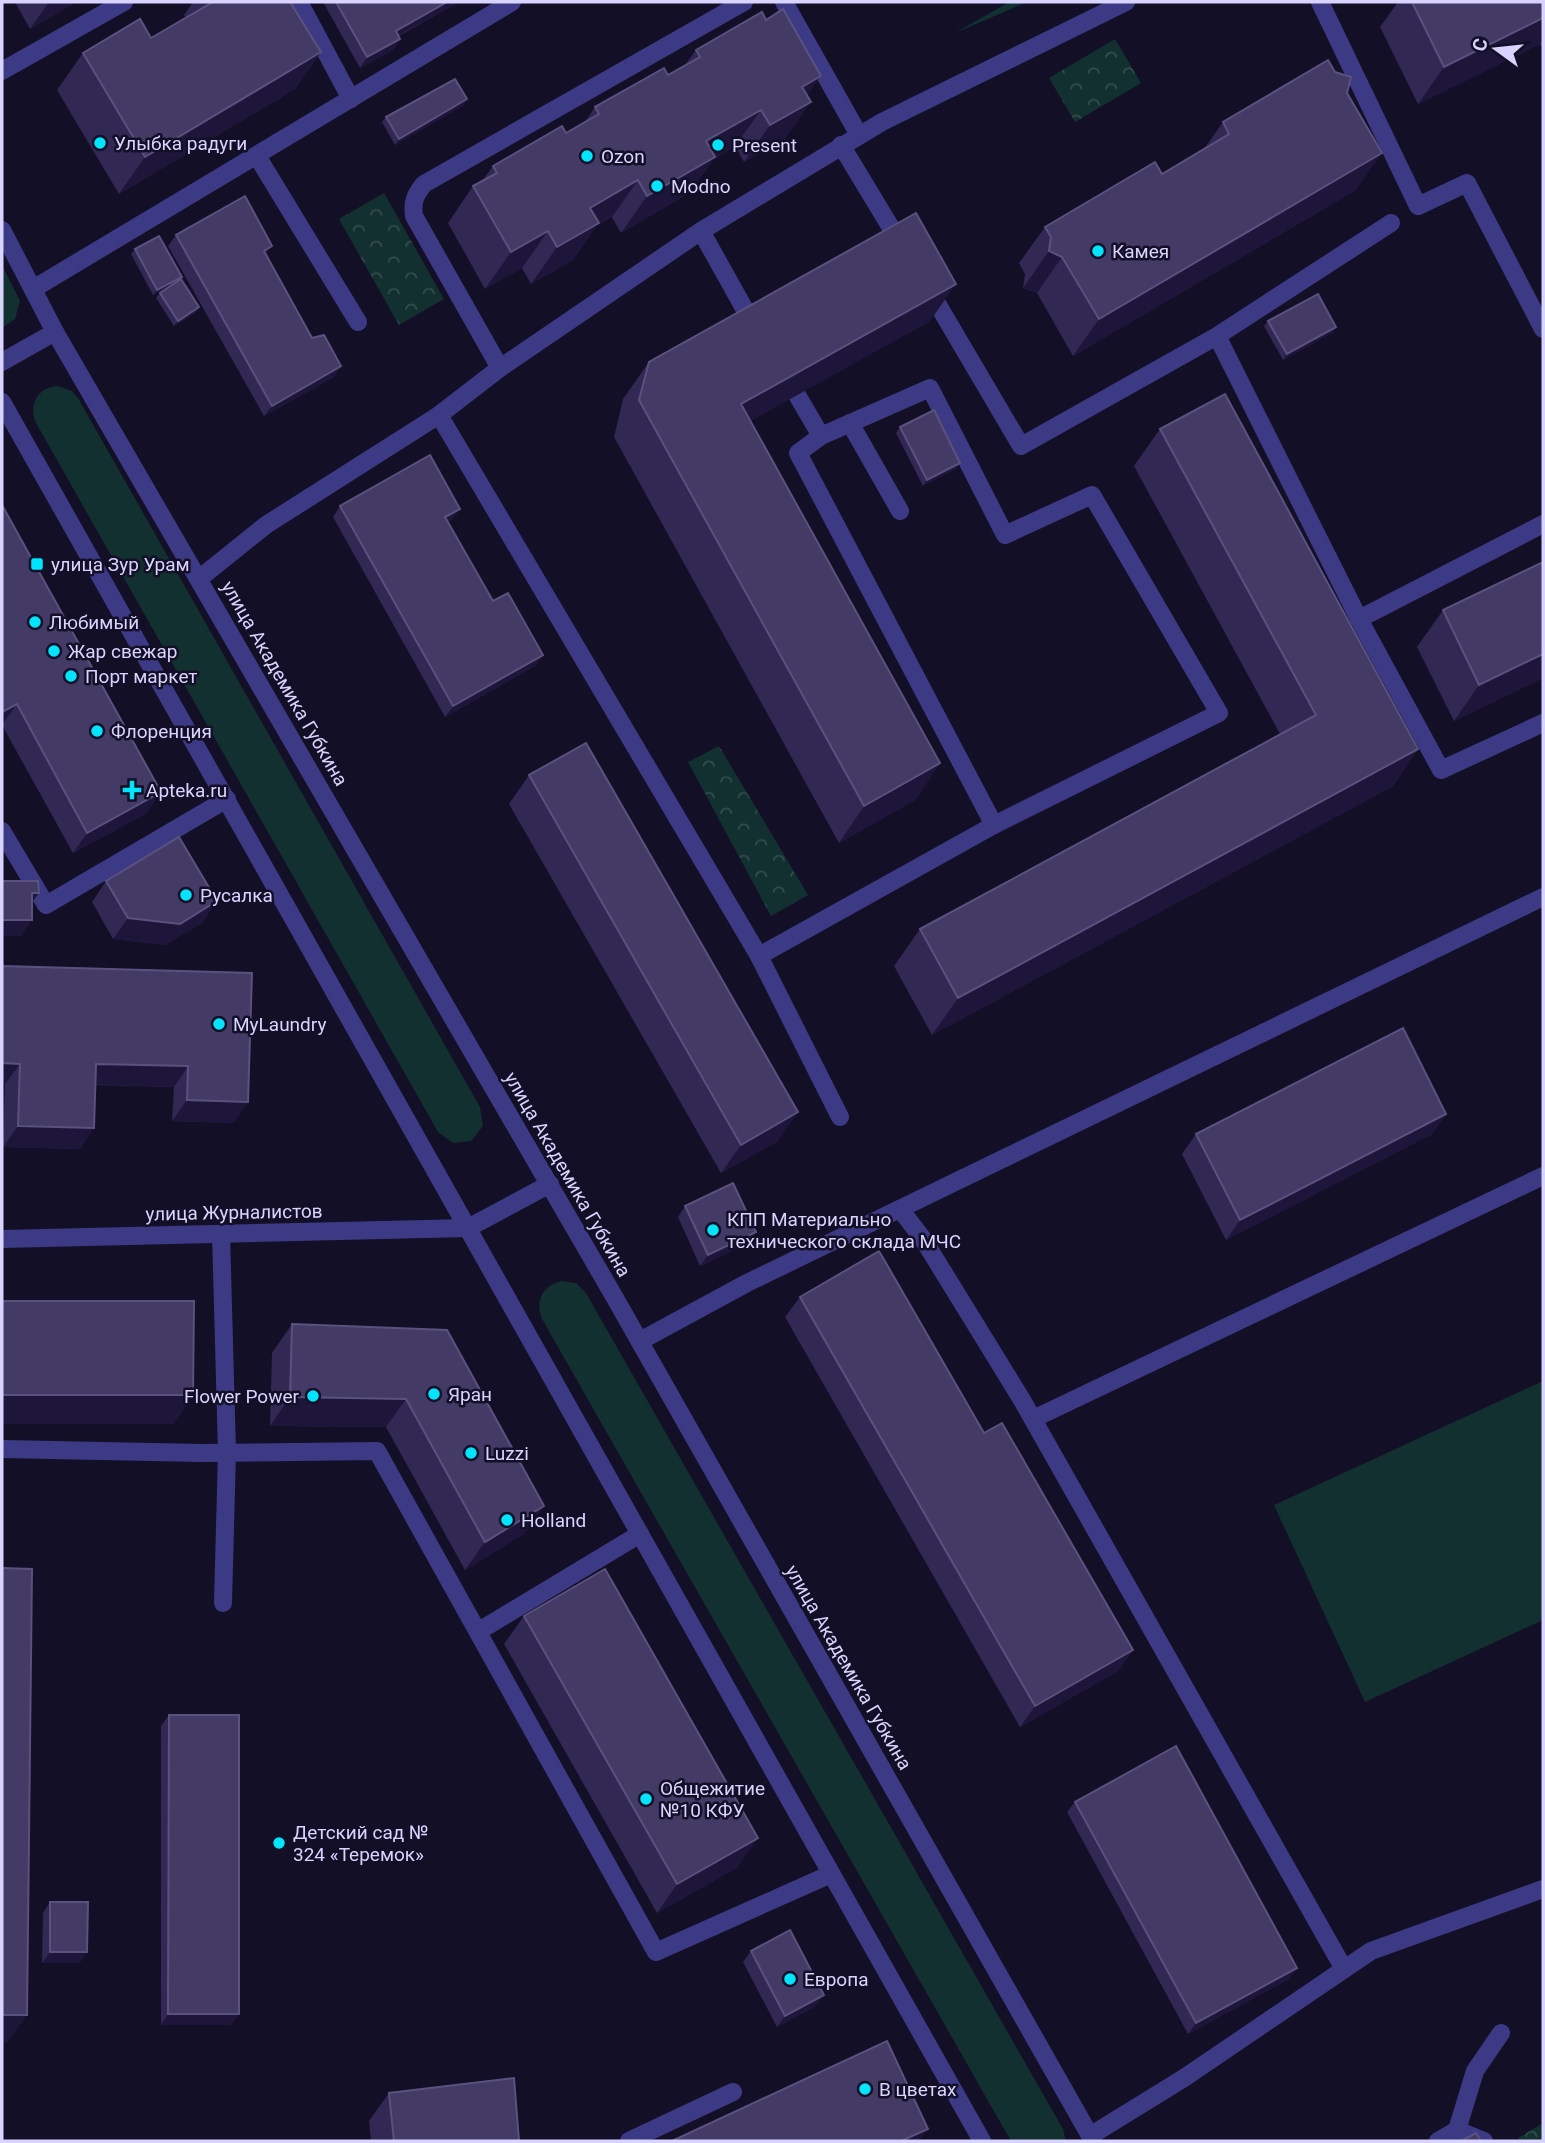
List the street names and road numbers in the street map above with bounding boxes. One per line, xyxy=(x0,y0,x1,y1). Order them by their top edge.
street label: улица Академика Губкина xyxy=(216,577,353,790)
street label: улица Академика Губкина xyxy=(499,1068,636,1281)
street label: улица Журналистов xyxy=(145,1199,323,1226)
street label: улица Академика Губкина xyxy=(780,1561,917,1774)

